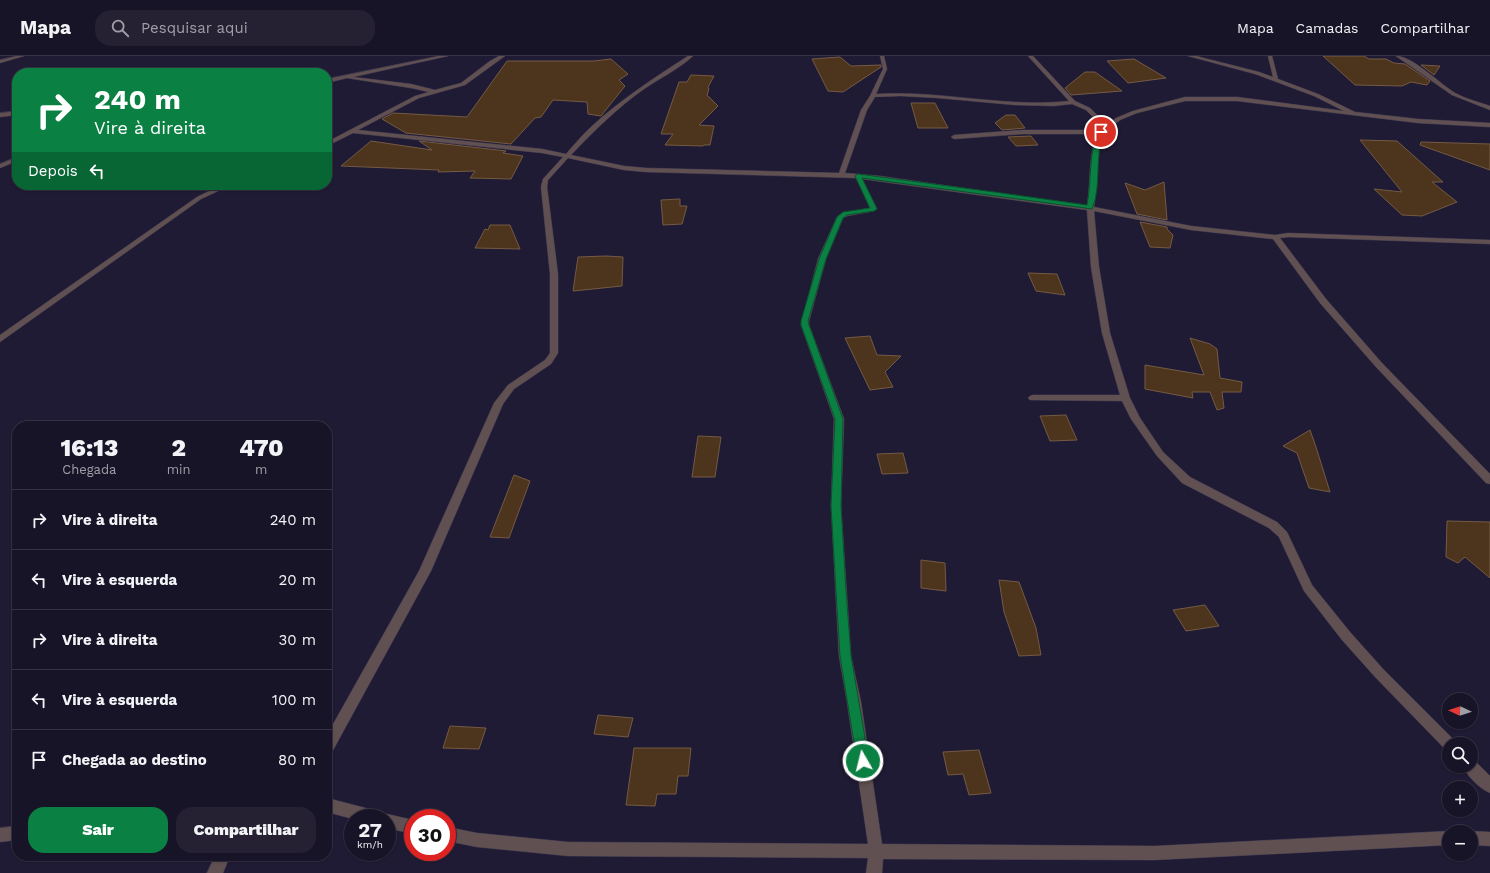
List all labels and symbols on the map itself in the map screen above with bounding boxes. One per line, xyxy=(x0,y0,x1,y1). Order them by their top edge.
pin xyxy=(1084,115,1118,149)
north arrow xyxy=(1442,693,1478,729)
position arrow xyxy=(842,740,884,782)
speed limit sign: 30 xyxy=(404,809,456,861)

